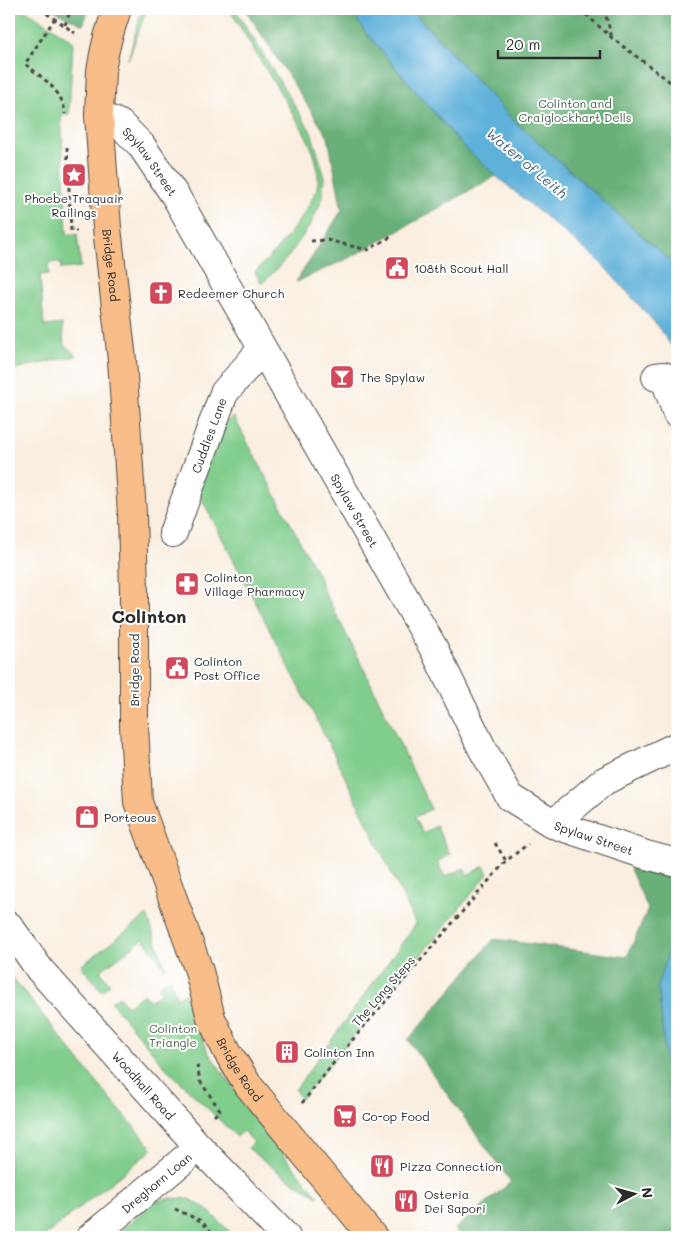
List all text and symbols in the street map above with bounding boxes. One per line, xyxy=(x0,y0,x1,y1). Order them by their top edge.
scale bar xyxy=(498,28,601,60)
text: 20 m xyxy=(506,34,540,54)
park label: Colinton and Craiglockhart Dells xyxy=(518,95,632,125)
street label: Spylaw Street xyxy=(119,123,181,199)
water label: Water of Leith xyxy=(483,124,571,202)
place icon: Phoebe Traquair Railings xyxy=(61,162,87,188)
place label: Phoebe Traquair Railings xyxy=(24,190,124,220)
street label: Bridge Road xyxy=(99,228,123,303)
public building icon: 108th Scout Hall xyxy=(384,255,410,281)
place label: 108th Scout Hall xyxy=(414,260,509,276)
church icon: Redeemer Church xyxy=(148,280,174,306)
place label: Redeemer Church xyxy=(178,285,284,301)
bar icon: The Spylaw xyxy=(329,364,355,390)
place label: The Spylaw xyxy=(360,369,425,385)
street label: Cuddies Lane xyxy=(188,395,230,475)
street label: Spylaw Street xyxy=(327,471,382,550)
place label: Colinton Village Pharmacy xyxy=(204,569,305,599)
pharmacy icon: Colinton Village Pharmacy xyxy=(174,571,200,597)
district label: Colinton xyxy=(112,604,186,628)
street label: Bridge Road xyxy=(126,633,142,706)
place label: Colinton Post Office xyxy=(194,653,260,683)
public building icon: Colinton Post Office xyxy=(164,655,190,681)
shop icon: Porteous xyxy=(74,804,100,830)
place label: Porteous xyxy=(104,809,157,825)
street label: Spylaw Street xyxy=(552,817,635,858)
street label: The Long Steps xyxy=(348,952,418,1030)
park label: Colinton Triangle xyxy=(149,1020,197,1050)
street label: Bridge Road xyxy=(214,1035,266,1105)
building icon: Colinton Inn xyxy=(274,1039,300,1065)
place label: Colinton Inn xyxy=(304,1044,374,1060)
street label: Woodhall Road xyxy=(109,1048,179,1123)
supermarket icon: Co-op Food xyxy=(332,1103,358,1129)
place label: Co-op Food xyxy=(362,1108,430,1124)
street label: Dreghorn Loan xyxy=(118,1149,195,1216)
restaurant icon: Pizza Connection xyxy=(369,1153,395,1179)
place label: Pizza Connection xyxy=(400,1158,502,1174)
north arrow xyxy=(608,1168,658,1218)
place label: Osteria Dei Sapori xyxy=(424,1186,486,1216)
text: N xyxy=(637,1186,657,1199)
restaurant icon: Osteria Dei Sapori xyxy=(393,1188,419,1214)

